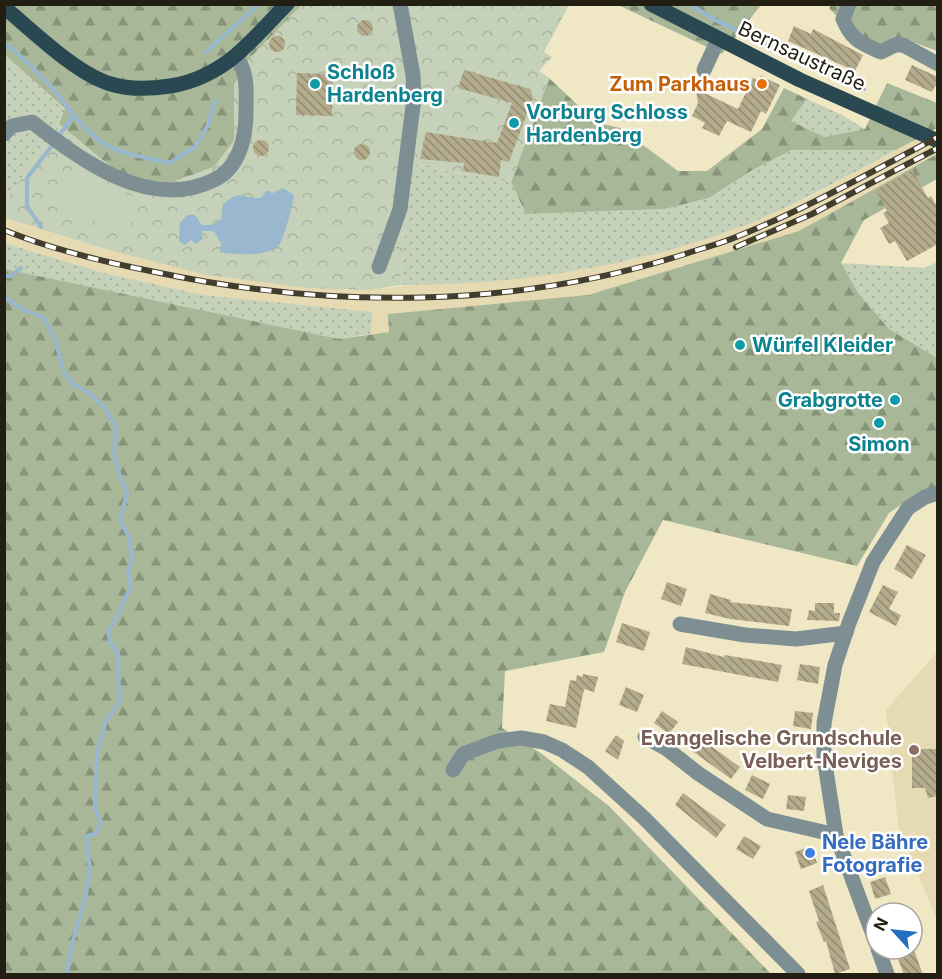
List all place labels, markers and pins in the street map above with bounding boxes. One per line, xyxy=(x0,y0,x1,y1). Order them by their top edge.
place label: Schloß Hardenberg xyxy=(327,60,443,107)
place label: Zum Parkhaus xyxy=(609,72,750,96)
marker: Schloß Hardenberg xyxy=(308,77,322,91)
marker: Zum Parkhaus xyxy=(755,77,769,91)
place label: Vorburg Schloss Hardenberg xyxy=(526,100,688,147)
marker: Vorburg Schloss Hardenberg xyxy=(507,116,521,130)
place label: Würfel Kleider xyxy=(752,333,893,357)
marker: Würfel Kleider xyxy=(733,338,747,352)
place label: Grabgrotte xyxy=(778,388,883,412)
marker: Grabgrotte xyxy=(888,393,902,407)
marker: Simon xyxy=(872,416,886,430)
place label: Simon xyxy=(848,432,910,456)
place label: Evangelische Grundschule Velbert-Neviges xyxy=(641,726,902,773)
marker: Evangelische Grundschule Velbert-Neviges xyxy=(907,743,921,757)
place label: Nele Bähre Fotografie xyxy=(822,830,928,877)
marker: Nele Bähre Fotografie xyxy=(803,846,817,860)

